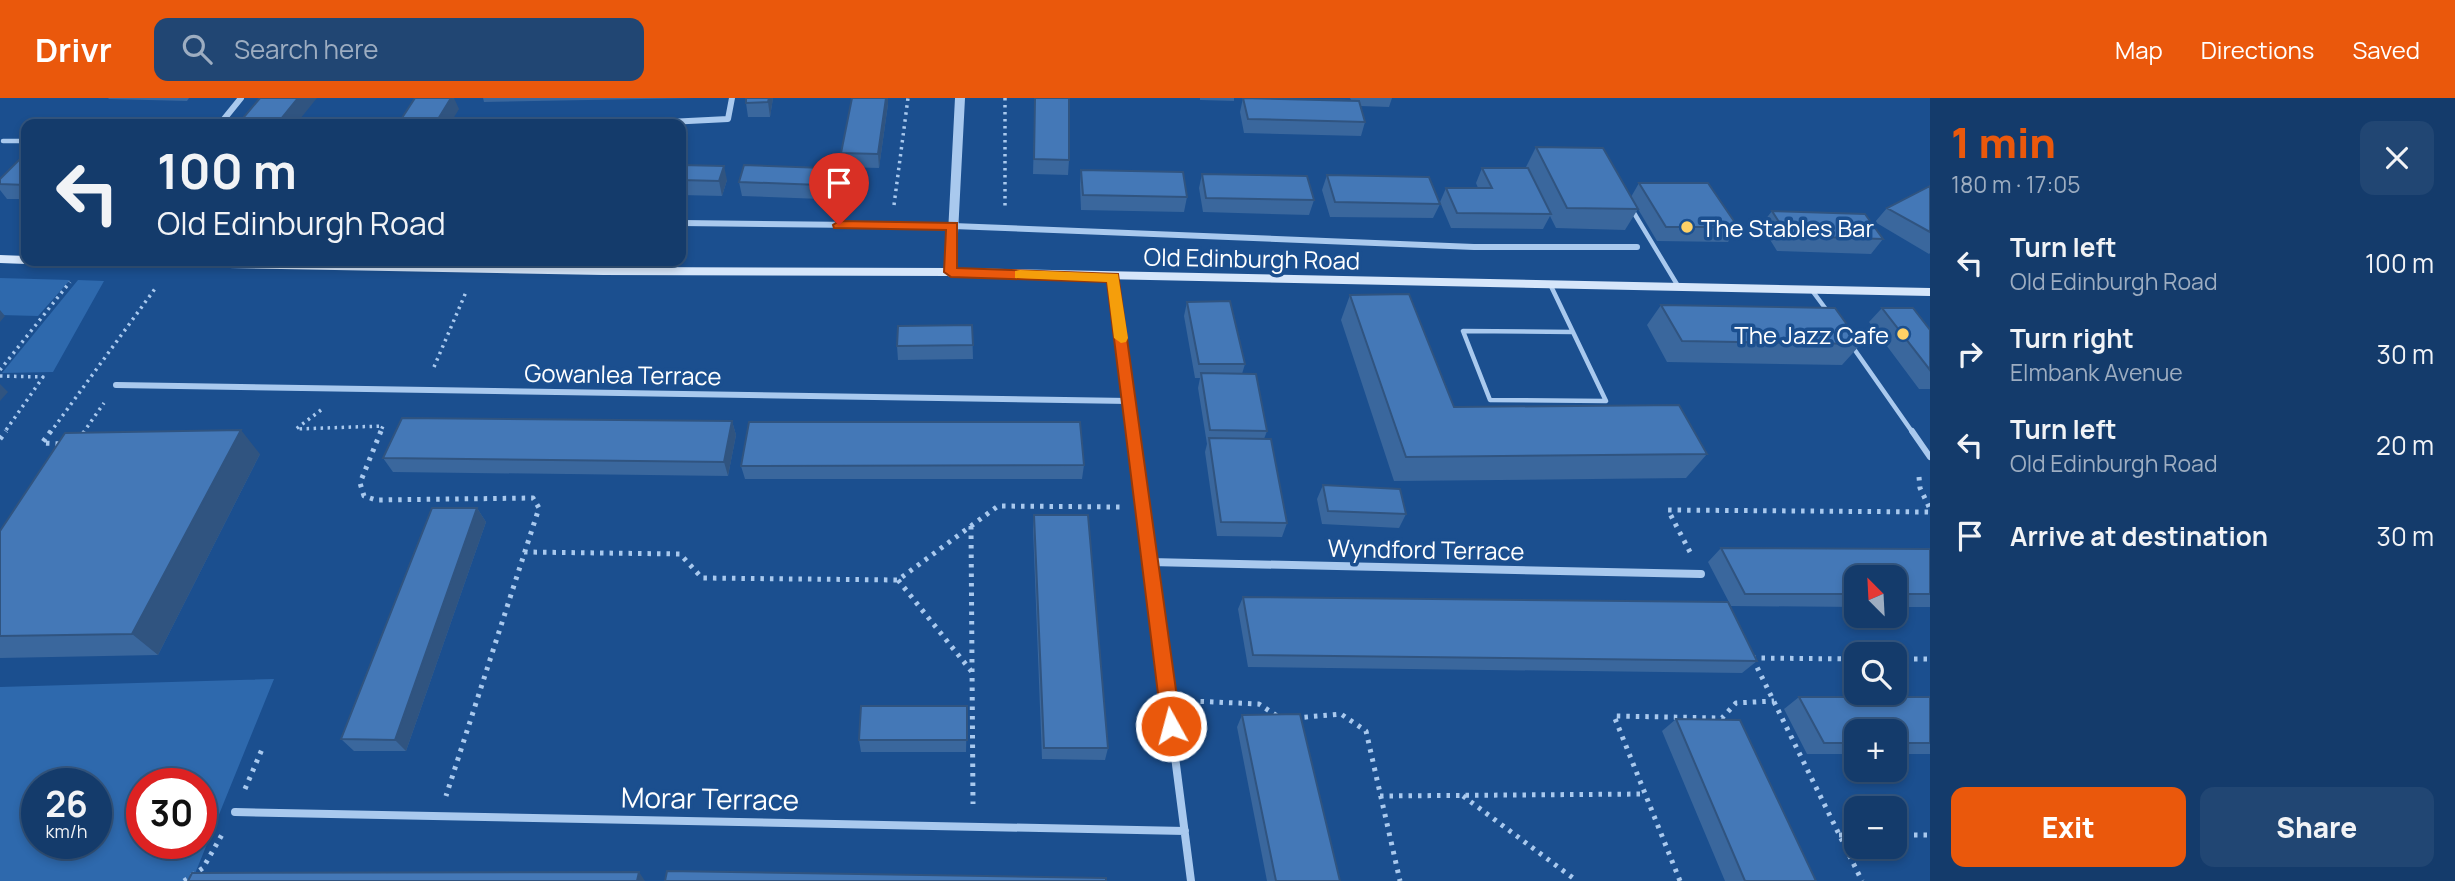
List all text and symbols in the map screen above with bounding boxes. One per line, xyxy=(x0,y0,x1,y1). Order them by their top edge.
search box xyxy=(154,18,644,81)
text: Drivr xyxy=(35,27,112,72)
icon: search xyxy=(178,30,216,68)
text: Search here xyxy=(234,31,378,67)
text: Map xyxy=(2115,33,2163,66)
text: Directions xyxy=(2201,33,2314,66)
text: Saved xyxy=(2352,33,2420,66)
text: 1 min xyxy=(1951,113,2056,171)
button: close xyxy=(2360,121,2434,195)
text: 100 m xyxy=(157,137,297,204)
icon: left xyxy=(42,147,133,238)
pin xyxy=(809,153,869,225)
icon: arrive xyxy=(820,164,858,202)
text: 180 m · 17:05 xyxy=(1951,168,2081,200)
text: Old Edinburgh Road xyxy=(157,201,446,245)
place label: The Stables Bar xyxy=(1701,211,1874,244)
marker: The Stables Bar xyxy=(1679,219,1695,235)
text: Turn left xyxy=(2010,229,2117,265)
street label: Old Edinburgh Road xyxy=(1143,240,1361,276)
icon: left xyxy=(1951,244,1989,282)
text: 100 m xyxy=(2365,245,2434,281)
text: Old Edinburgh Road xyxy=(2010,265,2218,297)
place label: The Jazz Cafe xyxy=(1734,318,1889,351)
text: Turn right xyxy=(2010,320,2134,356)
marker: The Jazz Cafe xyxy=(1895,326,1911,342)
icon: right xyxy=(1951,335,1989,373)
text: 30 m xyxy=(2377,336,2434,372)
street label: Gowanlea Terrace xyxy=(524,356,722,392)
text: Elmbank Avenue xyxy=(2010,356,2183,388)
text: Turn left xyxy=(2010,411,2117,447)
icon: left xyxy=(1951,426,1989,464)
text: 20 m xyxy=(2376,427,2434,463)
text: Old Edinburgh Road xyxy=(2010,447,2218,479)
icon: arrive xyxy=(1951,517,1989,555)
text: Arrive at destination xyxy=(2010,518,2268,554)
text: 30 m xyxy=(2377,518,2434,554)
street label: Wyndford Terrace xyxy=(1327,531,1525,567)
north arrow xyxy=(1844,565,1908,628)
map controls xyxy=(1844,565,1907,859)
button: search xyxy=(1844,642,1907,705)
position arrow xyxy=(1134,689,1208,763)
button: + xyxy=(1844,719,1907,782)
speed limit sign: 30 xyxy=(126,768,217,859)
street label: Morar Terrace xyxy=(621,777,799,819)
text: 26 xyxy=(45,780,88,828)
button: Exit xyxy=(1951,787,2186,867)
button: Share xyxy=(2200,787,2434,867)
button: − xyxy=(1844,796,1907,859)
text: km/h xyxy=(46,819,87,843)

